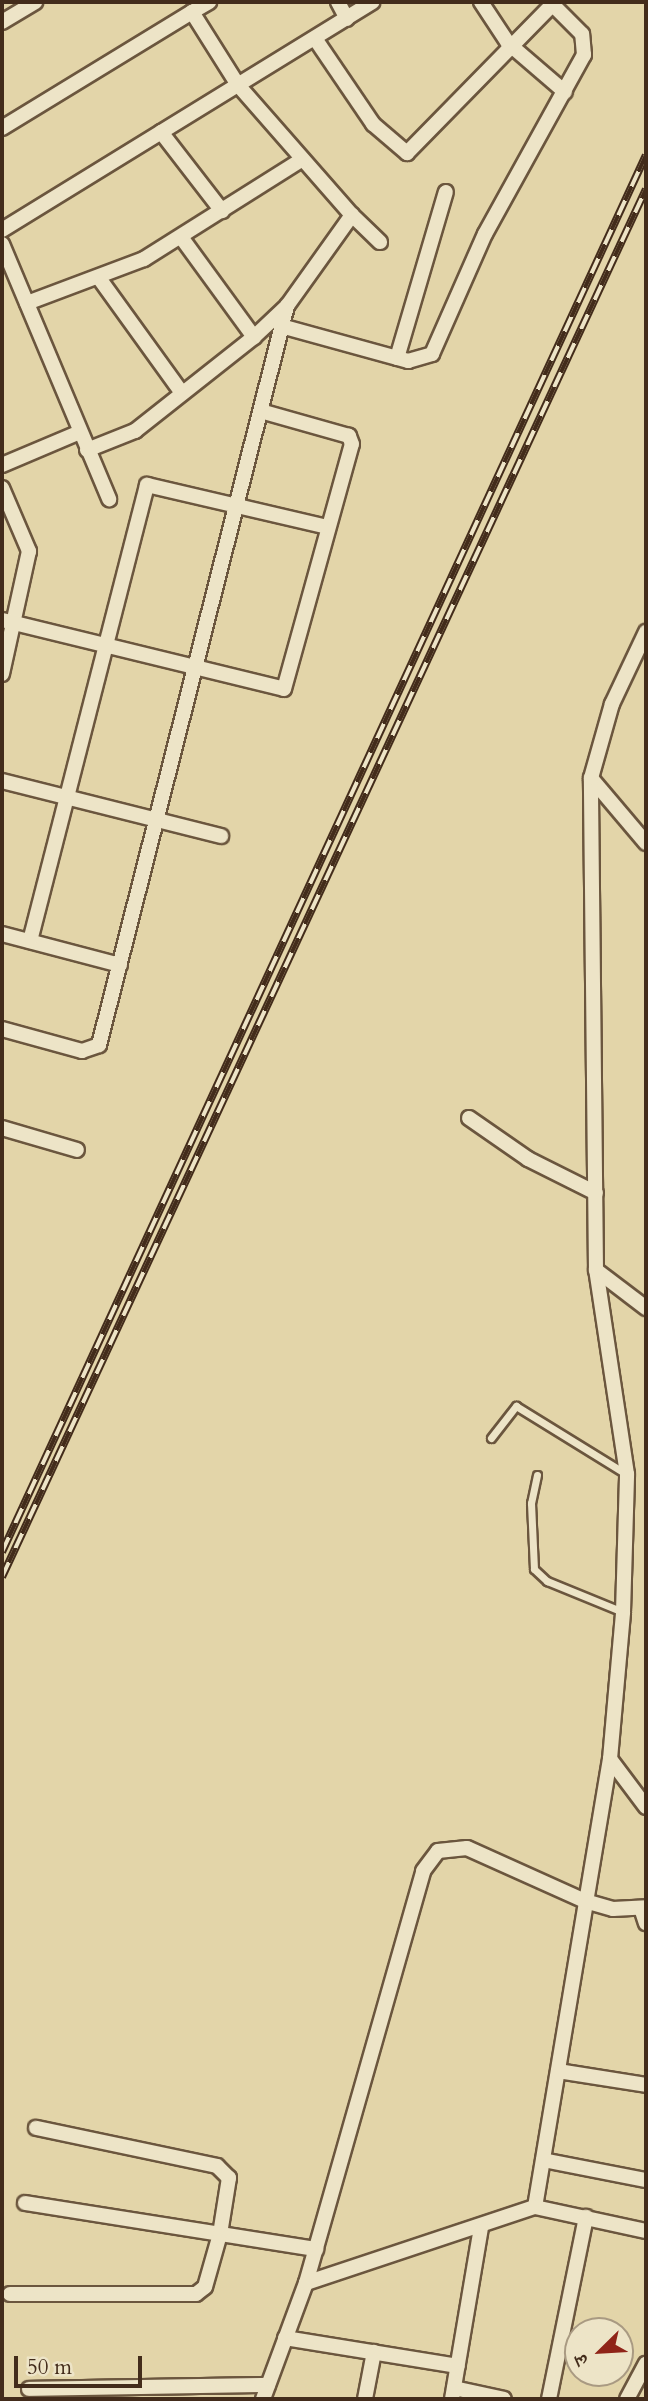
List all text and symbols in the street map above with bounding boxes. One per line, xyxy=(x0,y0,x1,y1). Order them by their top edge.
north arrow xyxy=(564,2317,634,2387)
scale bar xyxy=(18,2342,145,2386)
text: उ xyxy=(568,2350,595,2369)
text: 50 m xyxy=(27,2353,72,2382)

